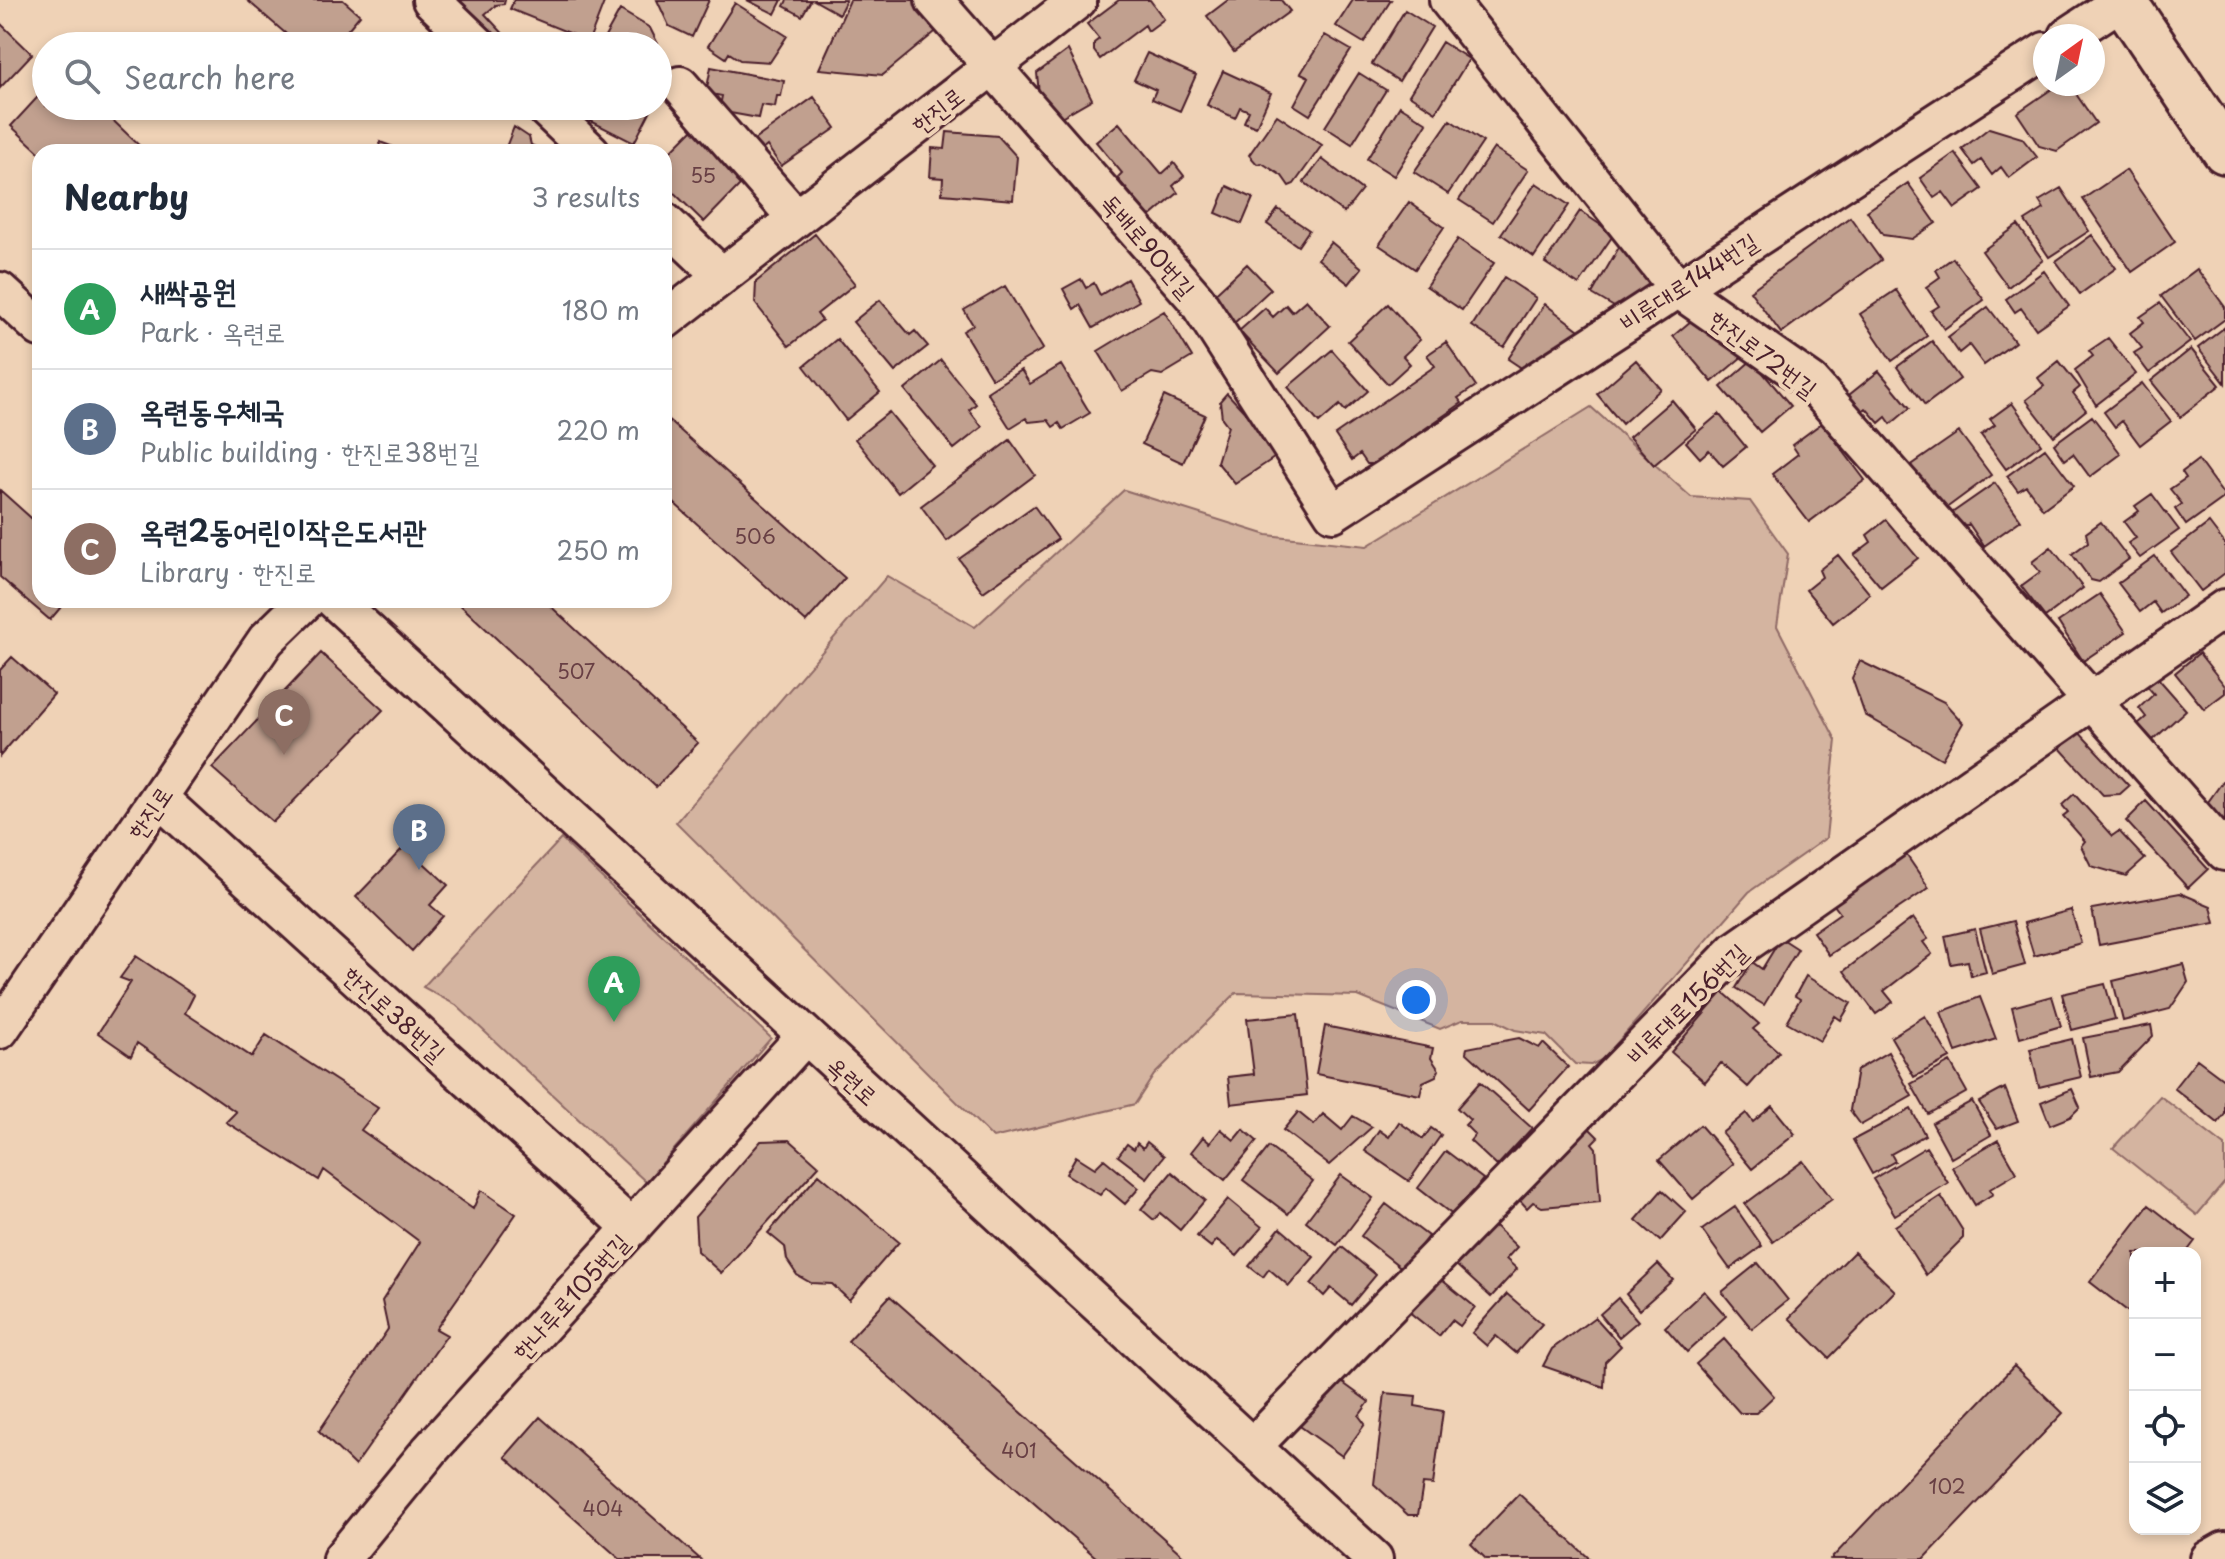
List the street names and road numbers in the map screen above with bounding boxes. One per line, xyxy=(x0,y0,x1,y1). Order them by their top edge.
street label: 한진로 xyxy=(903,77,971,141)
street label: 독배로90번길 xyxy=(1093,185,1205,305)
street label: 비류대로144번길 xyxy=(1612,223,1764,339)
street label: 한진로72번길 xyxy=(1703,300,1825,406)
street label: 한진로 xyxy=(118,778,180,846)
street label: 비류대로156번길 xyxy=(1617,934,1755,1072)
street label: 한진로38번길 xyxy=(336,957,454,1069)
street label: 옥련로 xyxy=(819,1047,887,1113)
street label: 한나루로105번길 xyxy=(503,1225,637,1367)

